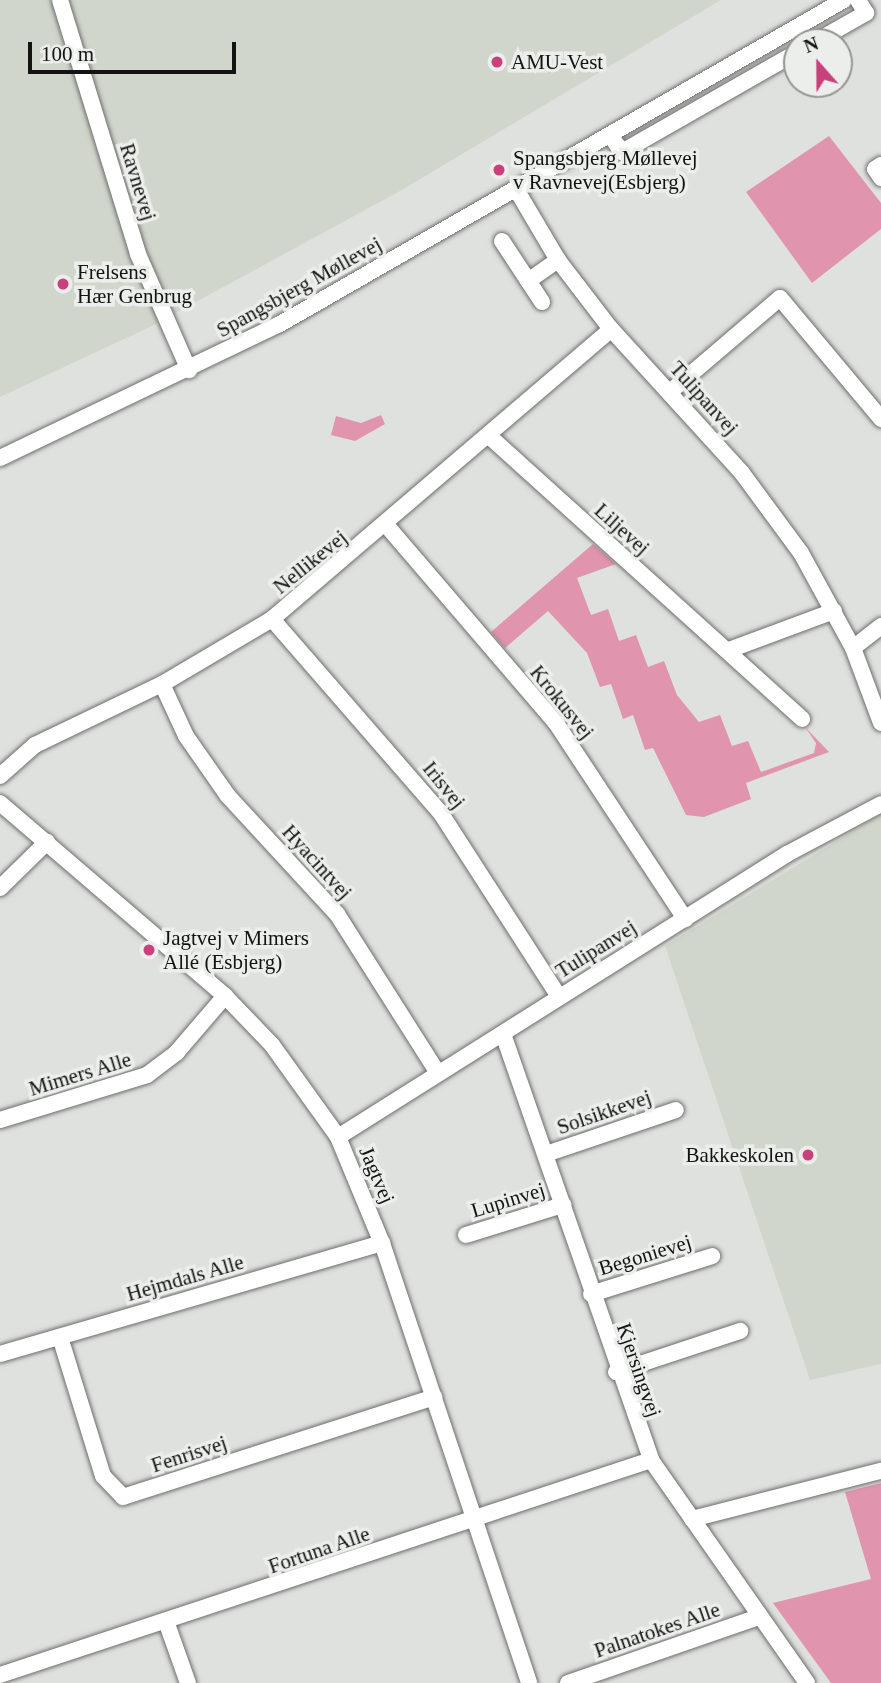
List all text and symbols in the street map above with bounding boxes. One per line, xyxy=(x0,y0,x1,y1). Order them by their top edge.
scale bar xyxy=(32,28,240,72)
north arrow xyxy=(783,28,853,98)
text: N xyxy=(801,33,821,57)
text: 100 m xyxy=(41,42,94,66)
place label: AMU-Vest xyxy=(511,49,603,75)
marker: AMU-Vest xyxy=(489,54,505,70)
street label: Ravnevej xyxy=(114,140,162,224)
place label: Spangsbjerg Møllevej v Ravnevej(Esbjerg) xyxy=(513,145,698,195)
marker: Spangsbjerg Møllevej v Ravnevej(Esbjerg) xyxy=(491,162,507,178)
street label: Spangsbjerg Møllevej xyxy=(212,231,386,343)
place label: Frelsens Hær Genbrug xyxy=(77,259,192,309)
marker: Frelsens Hær Genbrug xyxy=(55,276,71,292)
street label: Tulipanvej xyxy=(664,356,744,440)
street label: Liljevej xyxy=(589,498,655,560)
street label: Nellikevej xyxy=(268,525,352,599)
street label: Krokusvej xyxy=(525,660,599,744)
street label: Irisvej xyxy=(417,756,471,814)
street label: Hyacintvej xyxy=(277,819,357,905)
street label: Tulipanvej xyxy=(551,914,641,984)
place label: Jagtvej v Mimers Allé (Esbjerg) xyxy=(163,925,309,975)
marker: Jagtvej v Mimers Allé (Esbjerg) xyxy=(141,942,157,958)
street label: Mimers Alle xyxy=(25,1046,135,1102)
street label: Solsikkevej xyxy=(554,1084,654,1140)
place label: Bakkeskolen xyxy=(686,1142,794,1168)
street label: Jagtvej xyxy=(354,1143,400,1207)
marker: Bakkeskolen xyxy=(800,1147,816,1163)
street label: Lupinvej xyxy=(468,1177,548,1223)
street label: Begonievej xyxy=(596,1229,694,1281)
street label: Hejmdals Alle xyxy=(123,1249,247,1307)
street label: Kjersingvej xyxy=(611,1320,667,1420)
street label: Fenrisvej xyxy=(148,1430,230,1478)
street label: Fortuna Alle xyxy=(264,1521,374,1579)
street label: Palnatokes Alle xyxy=(590,1597,724,1663)

